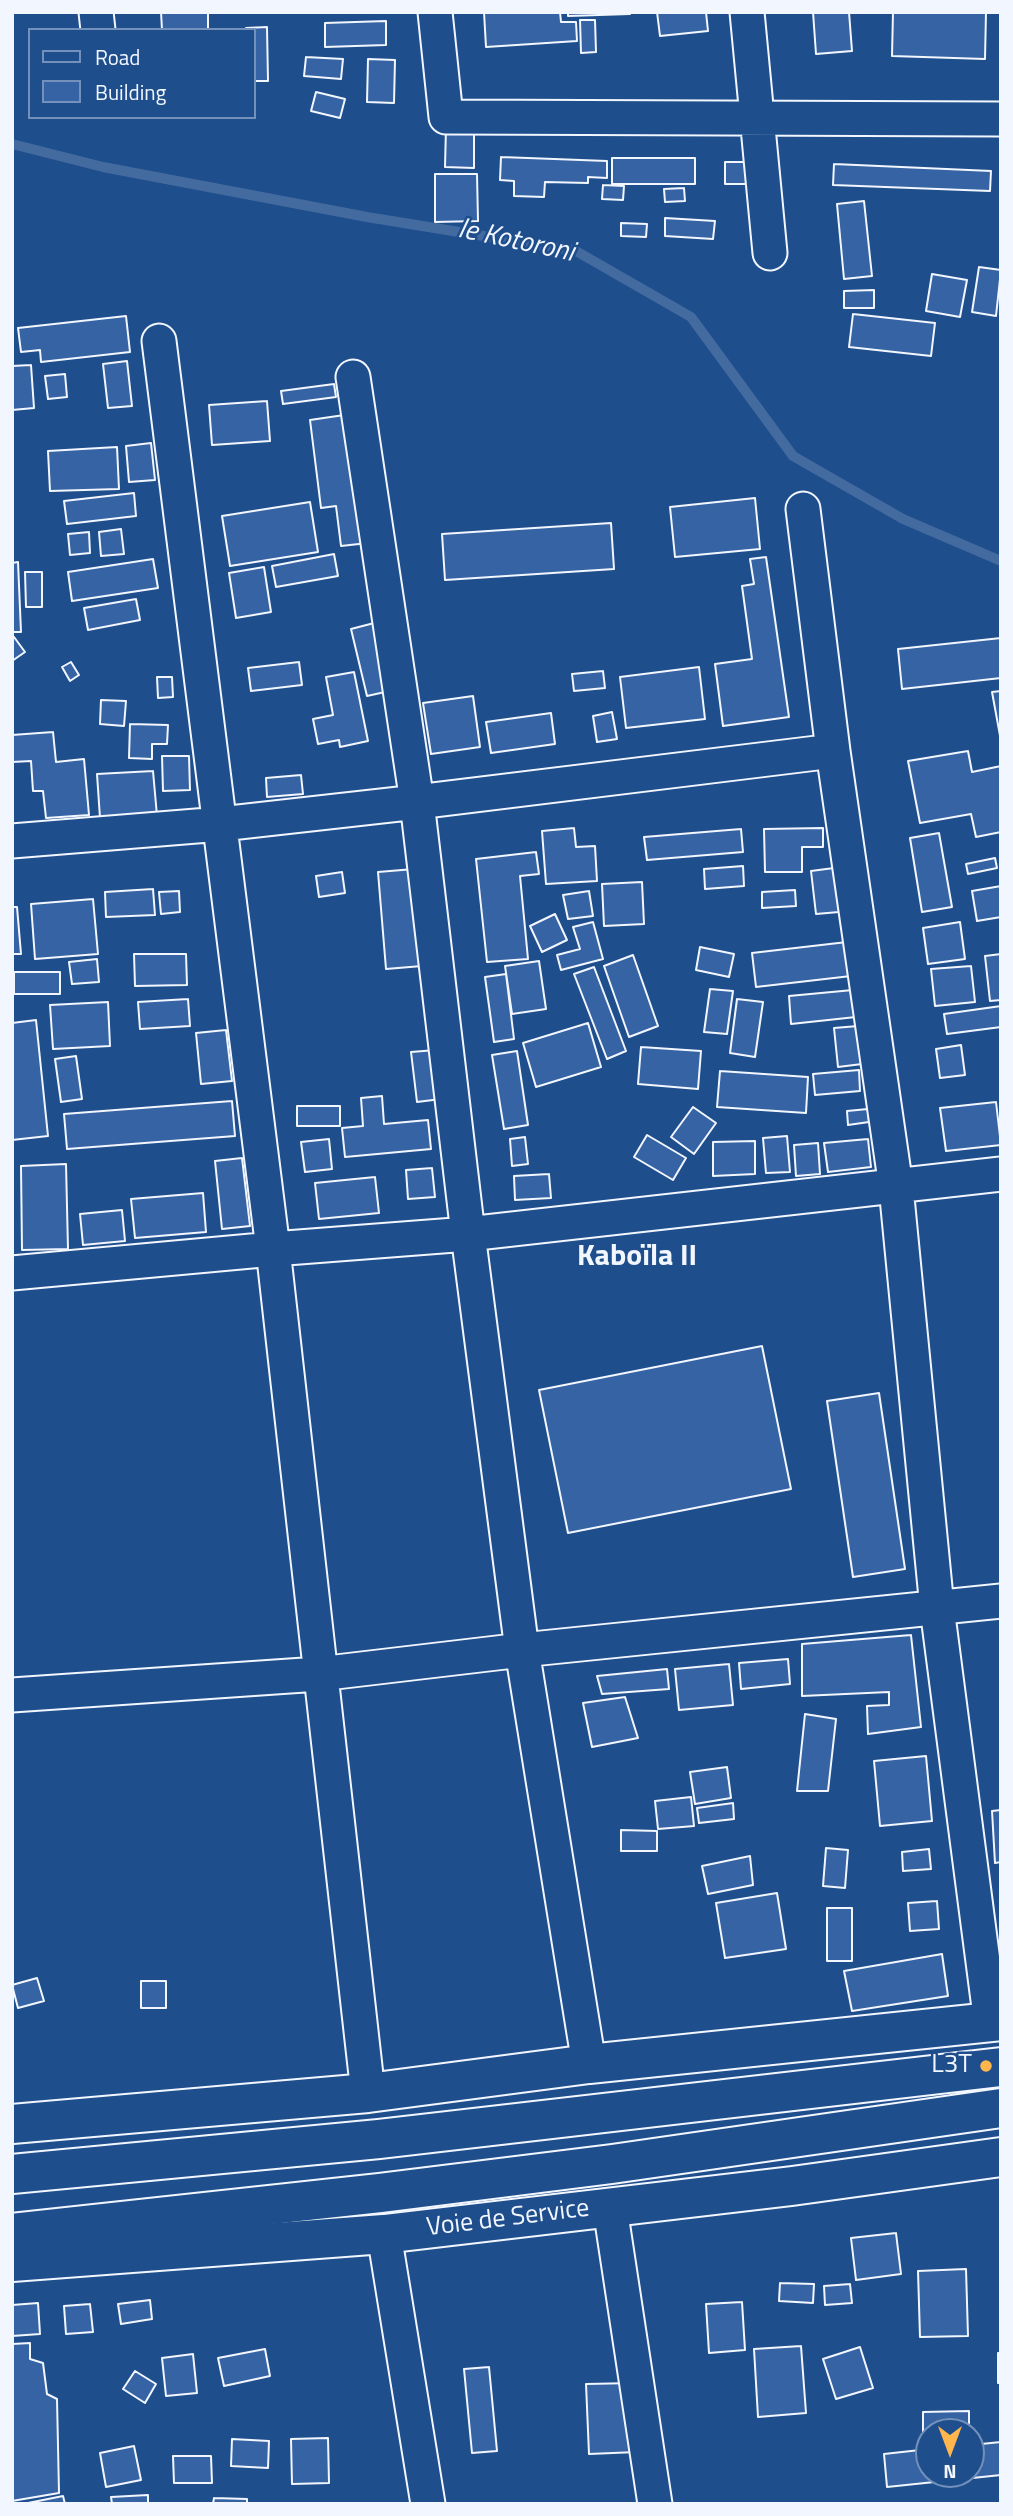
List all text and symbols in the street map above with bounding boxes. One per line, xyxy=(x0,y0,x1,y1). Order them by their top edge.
legend xyxy=(28,28,256,119)
text: Road xyxy=(95,41,140,73)
text: Building xyxy=(95,76,166,108)
water label: le Kotoroni xyxy=(455,213,577,271)
district label: Kaboïla II xyxy=(577,1240,697,1276)
place label: L3T xyxy=(931,2050,972,2082)
marker: L3T xyxy=(978,2058,994,2074)
street label: Voie de Service xyxy=(425,2194,591,2244)
north arrow xyxy=(915,2418,985,2488)
text: N xyxy=(943,2458,957,2487)

